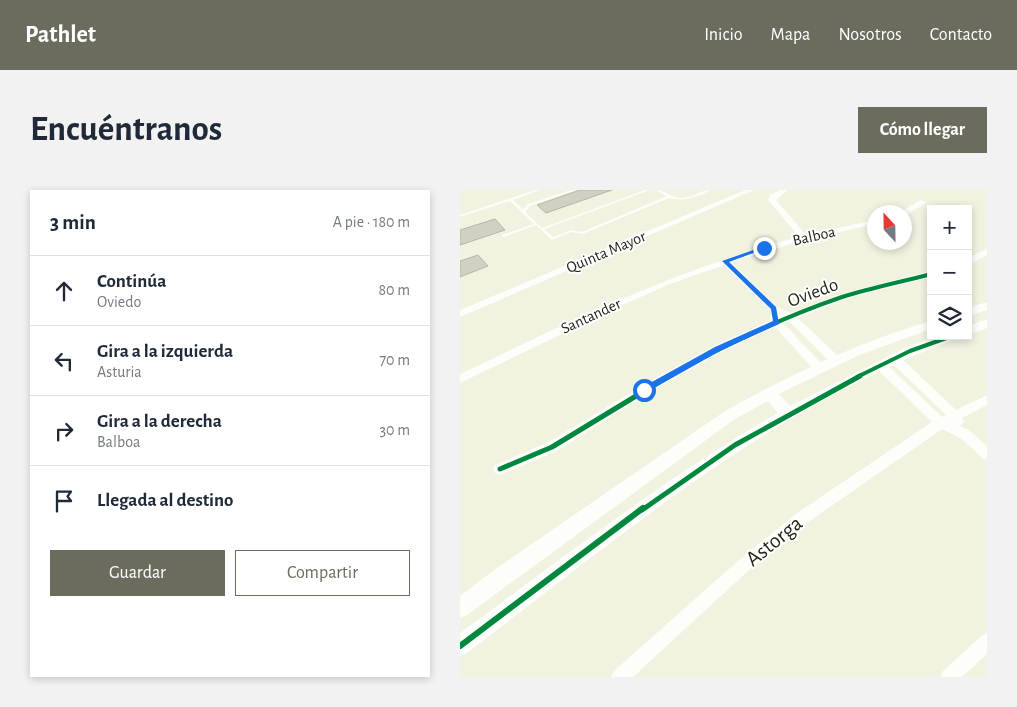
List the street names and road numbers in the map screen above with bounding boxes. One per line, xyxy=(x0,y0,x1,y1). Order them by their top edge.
street label: Balboa xyxy=(791,223,837,249)
street label: Quinta Mayor xyxy=(564,228,649,277)
street label: Oviedo xyxy=(785,275,841,311)
street label: Santander xyxy=(559,295,624,337)
street label: Astorga xyxy=(741,512,807,570)

